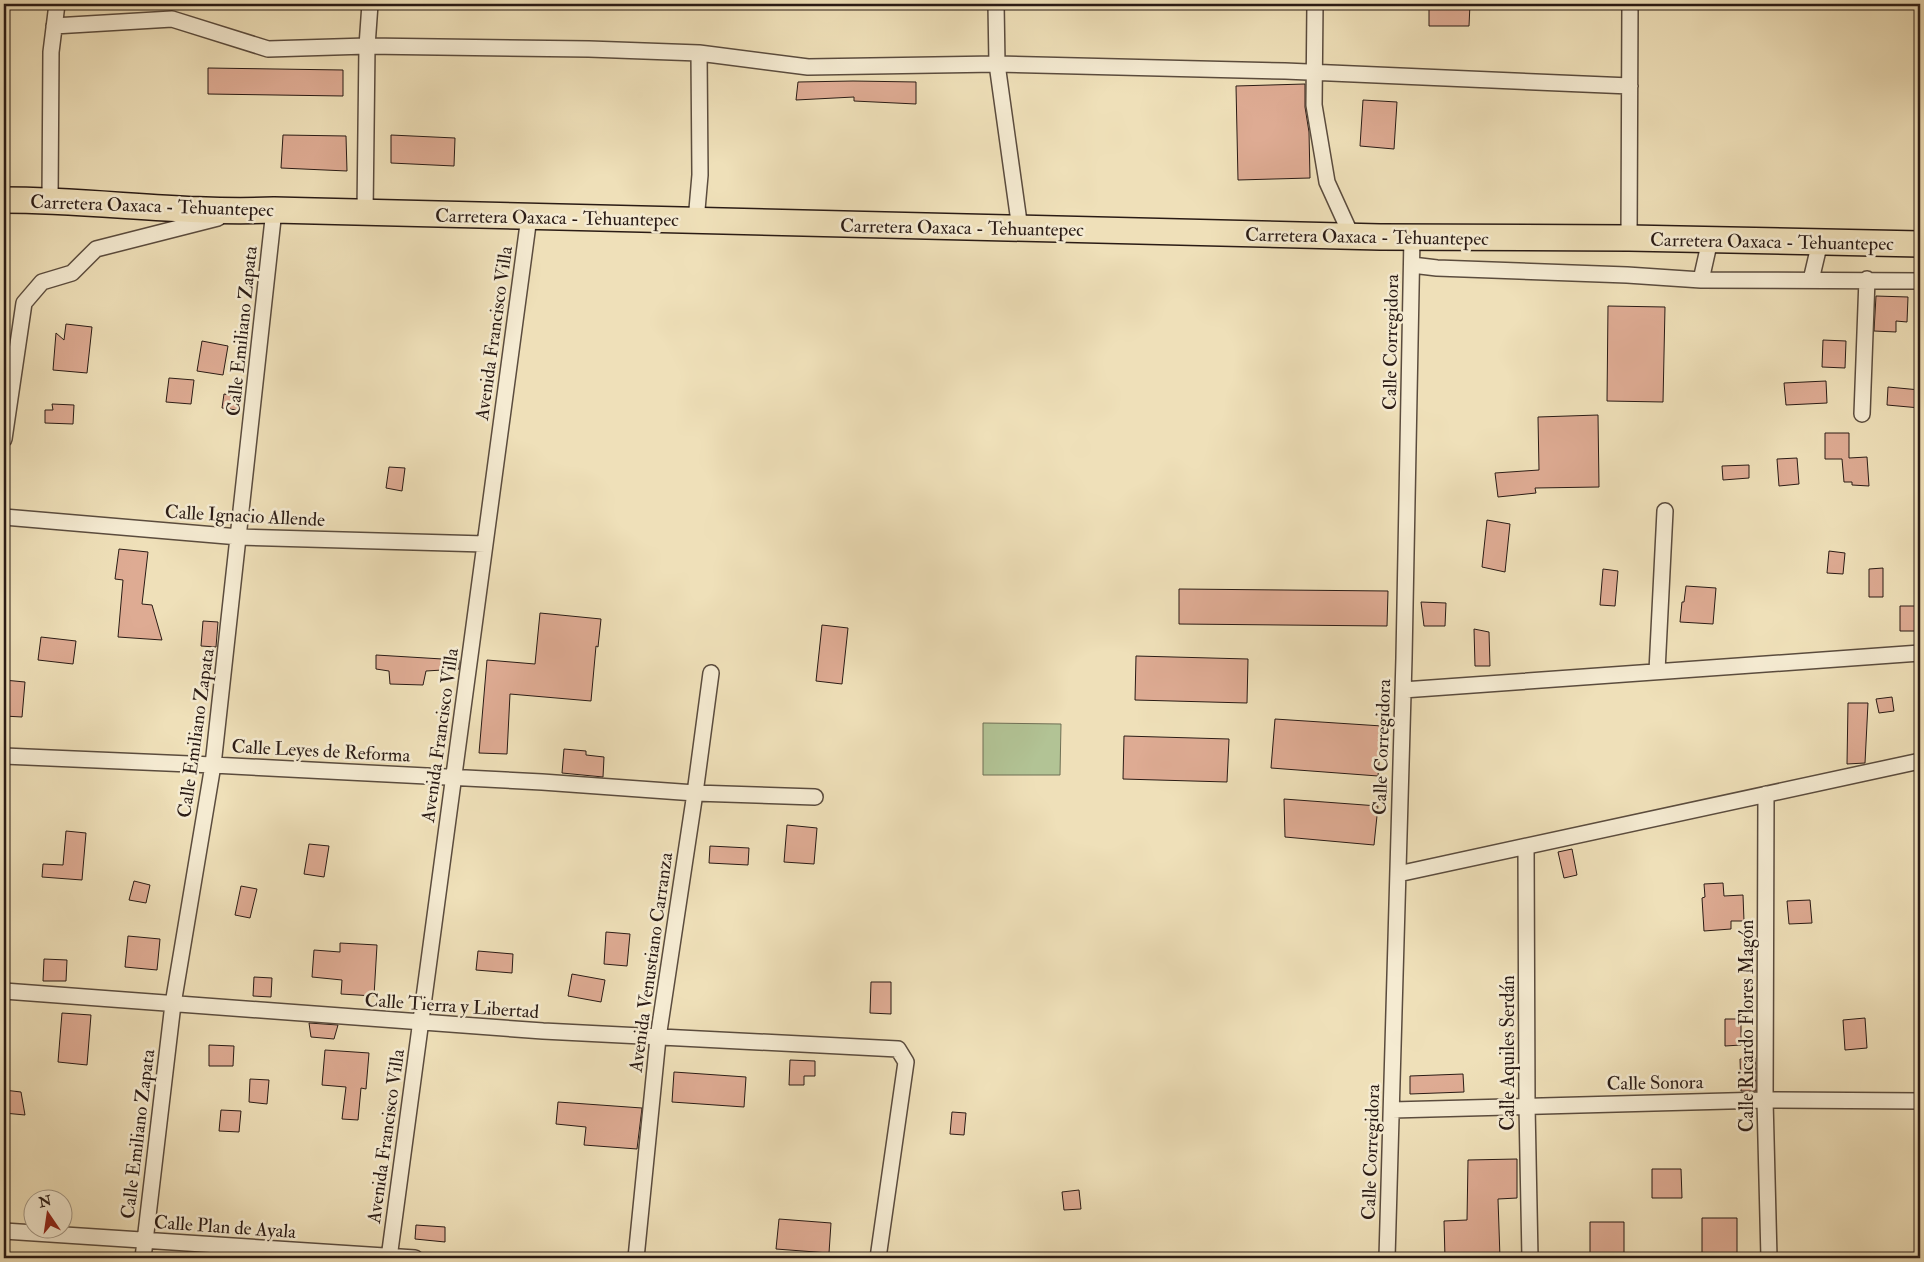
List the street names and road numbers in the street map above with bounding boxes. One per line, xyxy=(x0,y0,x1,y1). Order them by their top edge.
street label: Carretera Oaxaca - Tehuantepec xyxy=(30,190,275,223)
street label: Carretera Oaxaca - Tehuantepec xyxy=(435,204,679,233)
street label: Carretera Oaxaca - Tehuantepec xyxy=(840,214,1084,243)
street label: Carretera Oaxaca - Tehuantepec xyxy=(1245,223,1489,252)
street label: Carretera Oaxaca - Tehuantepec xyxy=(1650,228,1894,257)
street label: Avenida Francisco Villa xyxy=(470,244,518,423)
street label: Calle Emiliano Zapata xyxy=(221,245,264,417)
street label: Calle Corregidora xyxy=(1378,274,1404,410)
street label: Calle Ignacio Allende xyxy=(164,500,326,532)
street label: Avenida Francisco Villa xyxy=(416,646,464,825)
street label: Calle Emiliano Zapata xyxy=(172,647,221,820)
street label: Calle Corregidora xyxy=(1368,678,1396,815)
street label: Calle Leyes de Reforma xyxy=(231,734,411,768)
street label: Avenida Venustiano Carranza xyxy=(624,851,678,1075)
street label: Calle Ricardo Flores Magón xyxy=(1735,920,1759,1132)
street label: Calle Aquiles Serdán xyxy=(1496,975,1520,1131)
street label: Calle Tierra y Libertad xyxy=(364,988,541,1024)
street label: Avenida Francisco Villa xyxy=(362,1047,410,1226)
street label: Calle Emiliano Zapata xyxy=(116,1048,161,1220)
street label: Calle Sonora xyxy=(1606,1070,1704,1096)
street label: Calle Corregidora xyxy=(1357,1083,1385,1220)
street label: Calle Plan de Ayala xyxy=(153,1210,297,1244)

